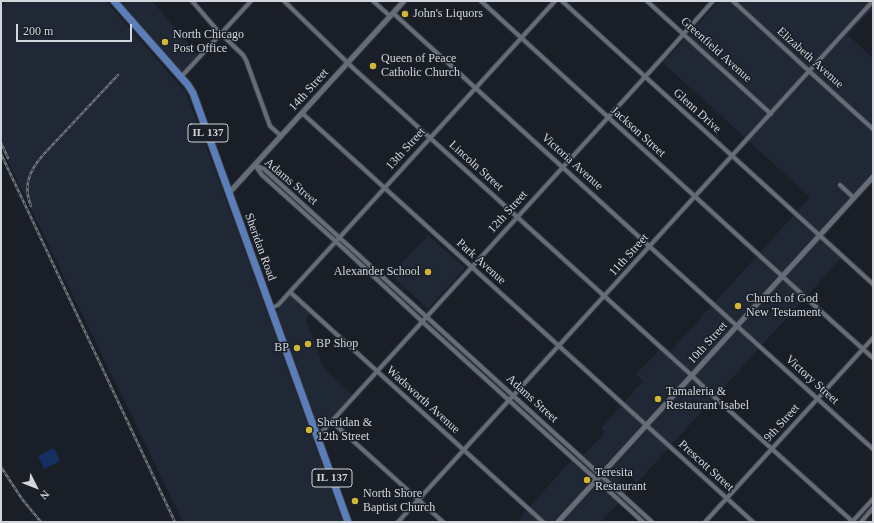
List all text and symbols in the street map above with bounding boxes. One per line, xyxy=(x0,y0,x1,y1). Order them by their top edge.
place label: John's Liquors xyxy=(413,7,483,21)
marker: John's Liquors xyxy=(400,9,410,19)
street label: Greenfield Avenue xyxy=(677,14,755,86)
scale bar xyxy=(18,16,134,42)
text: 200 m xyxy=(23,24,53,38)
street label: Elizabeth Avenue xyxy=(774,24,846,92)
place label: North Chicago Post Office xyxy=(173,28,244,56)
marker: North Chicago Post Office xyxy=(160,37,170,47)
place label: Queen of Peace Catholic Church xyxy=(381,52,460,80)
marker: Queen of Peace Catholic Church xyxy=(368,61,378,71)
street label: 14th Street xyxy=(286,66,332,114)
street label: Glenn Drive xyxy=(670,86,724,136)
street label: Jackson Street xyxy=(608,104,668,160)
road number: IL 137 xyxy=(188,124,228,142)
street label: 13th Street xyxy=(383,125,429,173)
street label: Victoria Avenue xyxy=(538,131,606,193)
street label: Lincoln Street xyxy=(446,138,506,194)
street label: Adams Street xyxy=(261,156,321,208)
street label: 12th Street xyxy=(485,188,531,236)
street label: Sheridan Road xyxy=(241,211,279,283)
street label: 11th Street xyxy=(606,231,652,279)
street label: Park Avenue xyxy=(453,236,509,288)
place label: Alexander School xyxy=(334,265,420,279)
marker: Alexander School xyxy=(423,267,433,277)
place label: Church of God New Testament xyxy=(746,292,821,320)
marker: Church of God New Testament xyxy=(733,301,743,311)
street label: 10th Street xyxy=(685,319,731,367)
place label: BP Shop xyxy=(316,337,358,351)
marker: BP Shop xyxy=(303,339,313,349)
place label: BP xyxy=(274,341,289,355)
marker: BP xyxy=(292,343,302,353)
street label: Victory Street xyxy=(782,352,842,408)
street label: Wadsworth Avenue xyxy=(383,363,463,437)
street label: Adams Street xyxy=(503,372,561,426)
place label: Tamaleria & Restaurant Isabel xyxy=(666,385,749,413)
marker: Tamaleria & Restaurant Isabel xyxy=(653,394,663,404)
street label: 9th Street xyxy=(761,401,803,445)
place label: Sheridan & 12th Street xyxy=(317,416,372,444)
marker: Sheridan & 12th Street xyxy=(304,425,314,435)
street label: Prescott Street xyxy=(675,437,737,495)
place label: Teresita Restaurant xyxy=(595,466,646,494)
north arrow xyxy=(16,467,56,507)
road number: IL 137 xyxy=(312,469,352,487)
marker: Teresita Restaurant xyxy=(582,475,592,485)
place label: North Shore Baptist Church xyxy=(363,487,435,515)
text: N xyxy=(38,488,52,502)
marker: North Shore Baptist Church xyxy=(350,496,360,506)

